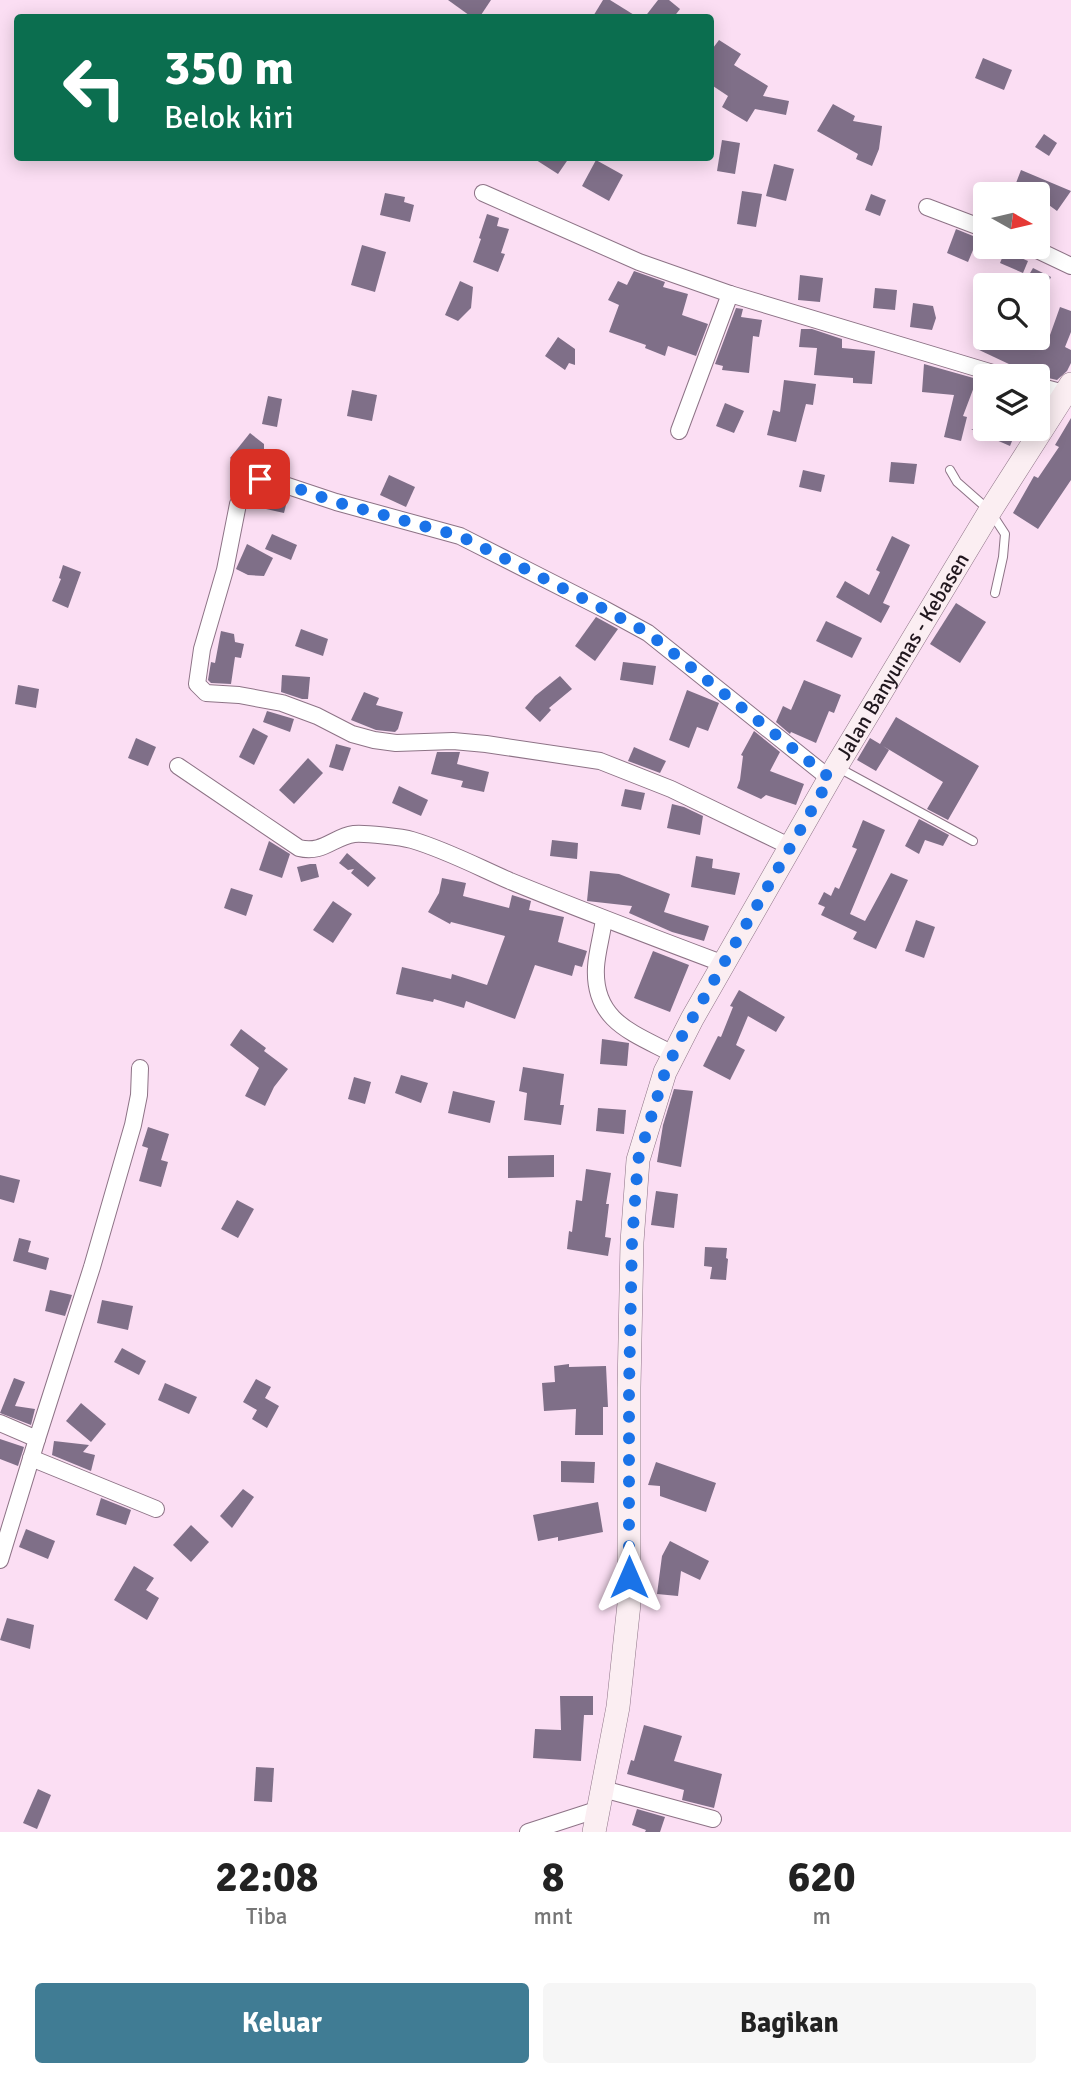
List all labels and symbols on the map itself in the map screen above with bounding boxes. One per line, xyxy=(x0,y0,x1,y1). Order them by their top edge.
north arrow xyxy=(973,182,1050,259)
pin xyxy=(230,449,290,509)
street label: Jalan Banyumas - Kebasen xyxy=(830,548,975,765)
position arrow xyxy=(592,1540,666,1614)

